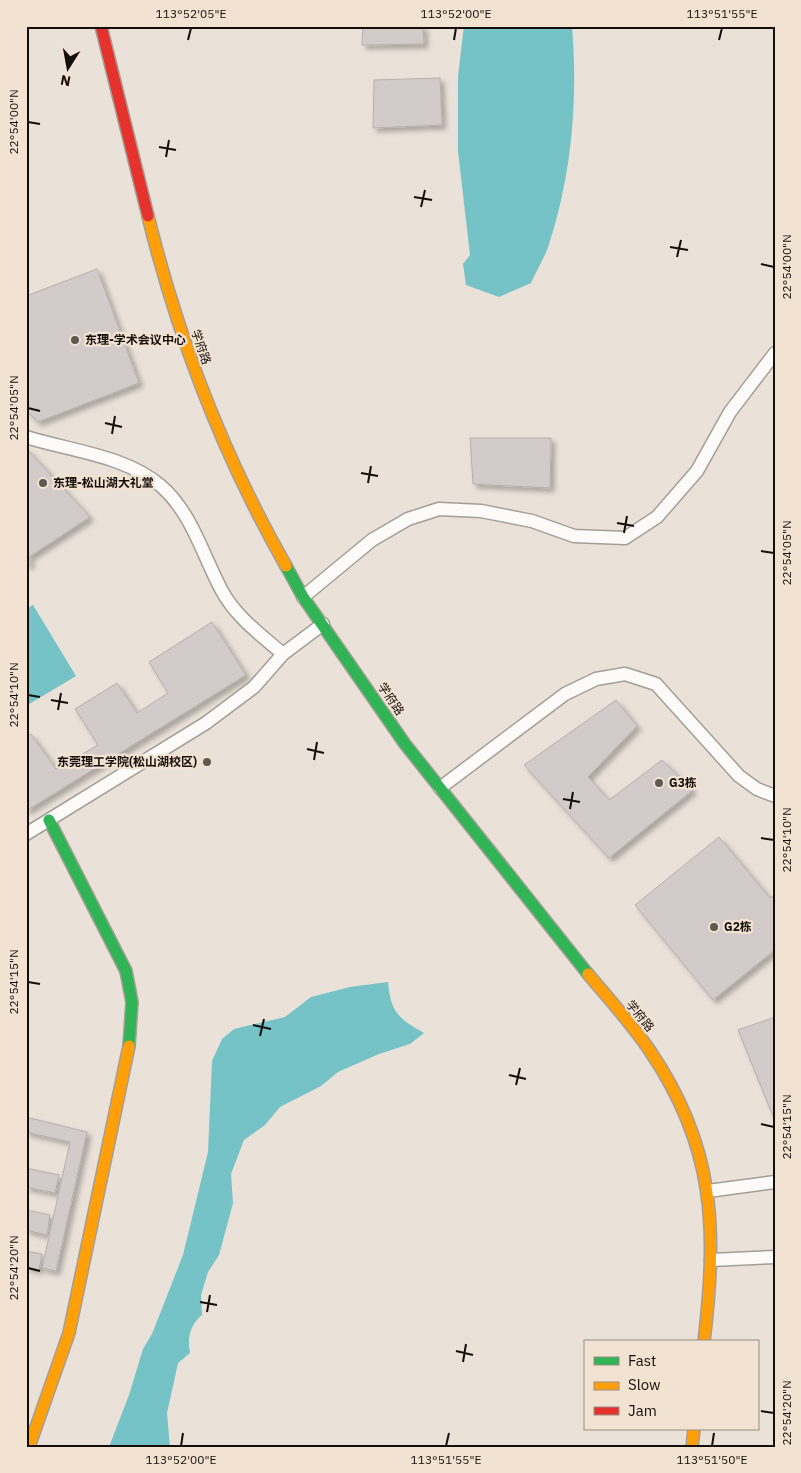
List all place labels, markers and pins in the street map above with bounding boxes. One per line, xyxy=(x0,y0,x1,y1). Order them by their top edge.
place label: 东理-学术会议中心 xyxy=(85,332,186,347)
marker: 东理-学术会议中心 xyxy=(69,334,81,346)
place label: 东理-松山湖大礼堂 xyxy=(53,475,154,490)
marker: 东理-松山湖大礼堂 xyxy=(37,477,49,489)
place label: 东莞理工学院(松山湖校区) xyxy=(57,754,197,769)
marker: 东莞理工学院(松山湖校区) xyxy=(201,756,213,768)
place label: G3栋 xyxy=(669,775,697,790)
marker: G3栋 xyxy=(653,777,665,789)
place label: G2栋 xyxy=(724,919,752,934)
marker: G2栋 xyxy=(708,921,720,933)

